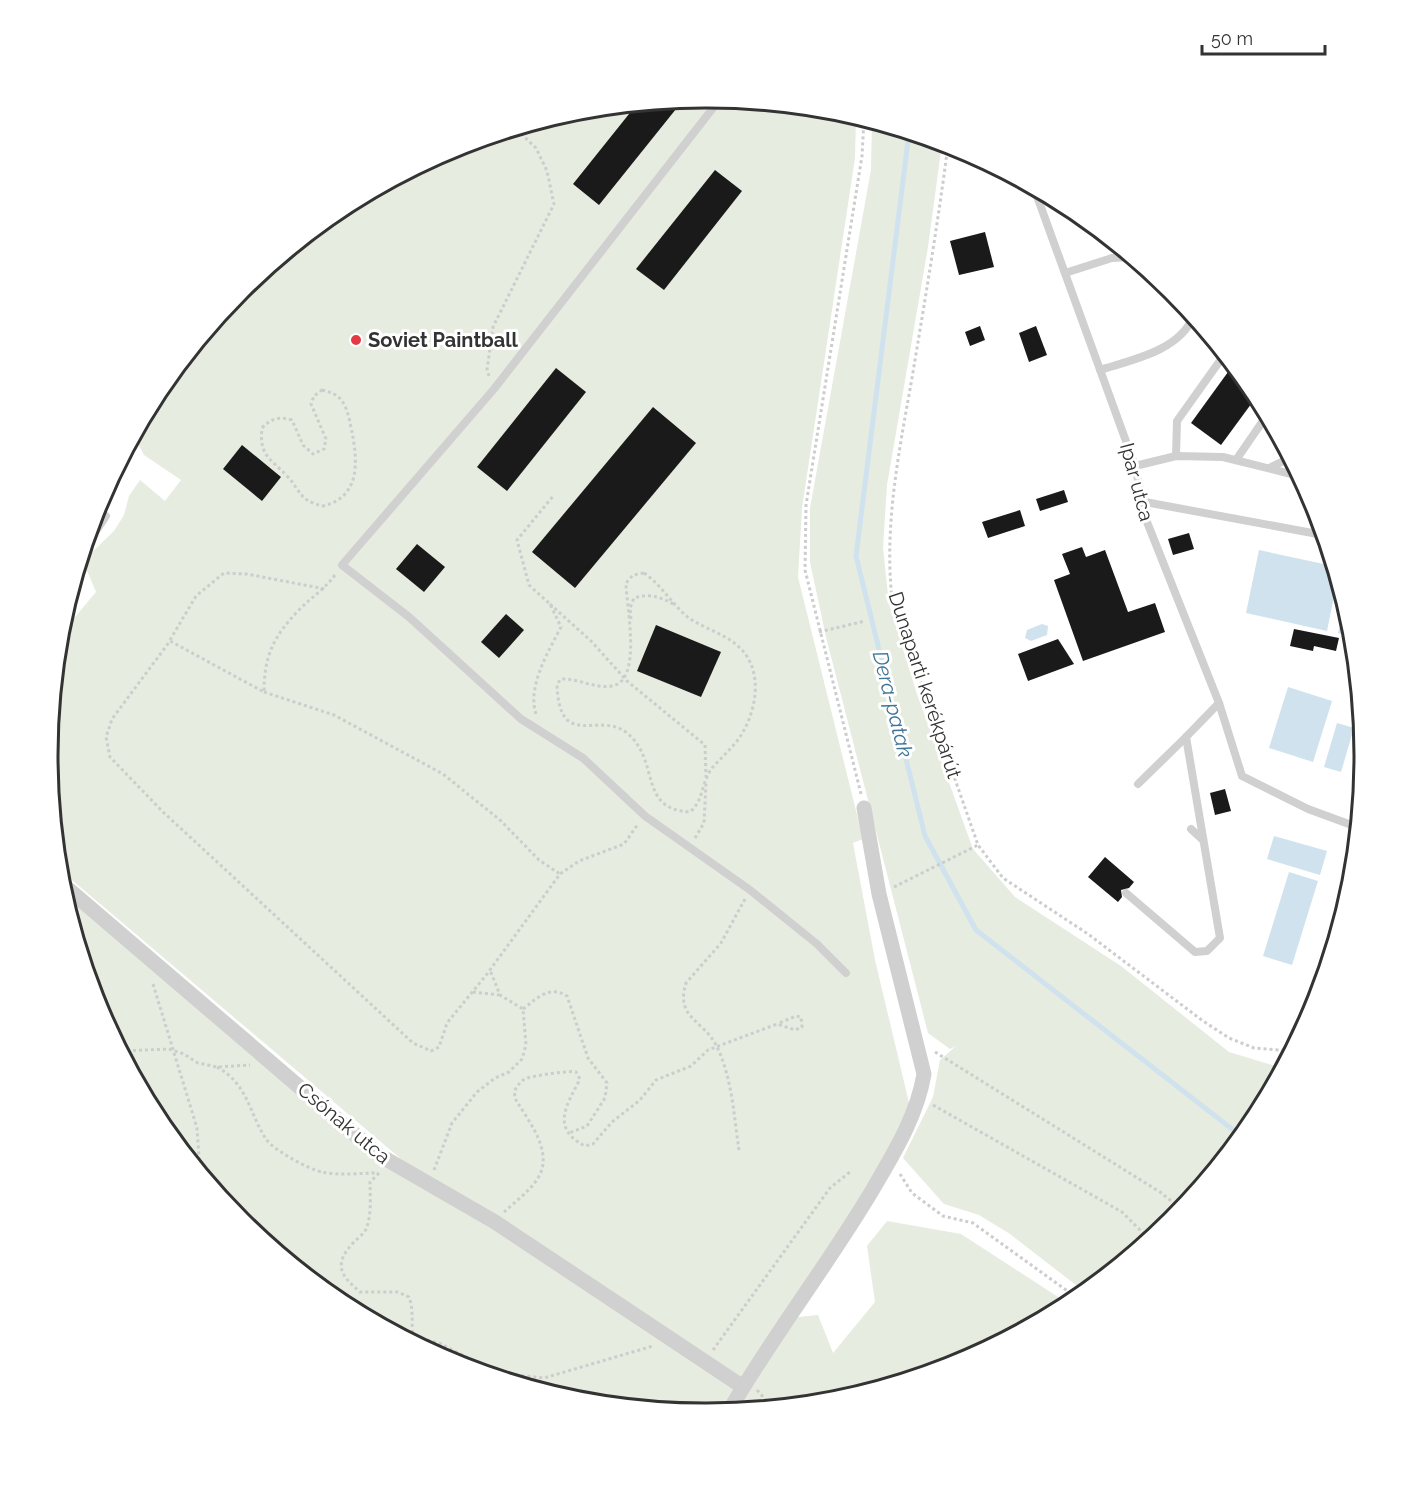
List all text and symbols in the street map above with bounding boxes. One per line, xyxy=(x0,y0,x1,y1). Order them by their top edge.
scale bar xyxy=(1202,18,1325,56)
text: 50 m xyxy=(1211,28,1253,49)
place label: Soviet Paintball xyxy=(368,328,519,352)
marker: Soviet Paintball xyxy=(349,333,363,347)
street label: Ipar utca xyxy=(1115,440,1159,524)
street label: Dunaparti kerékpárút xyxy=(883,589,967,782)
water label: Dera-patak xyxy=(868,648,918,760)
street label: Csónak utca xyxy=(293,1077,395,1169)

